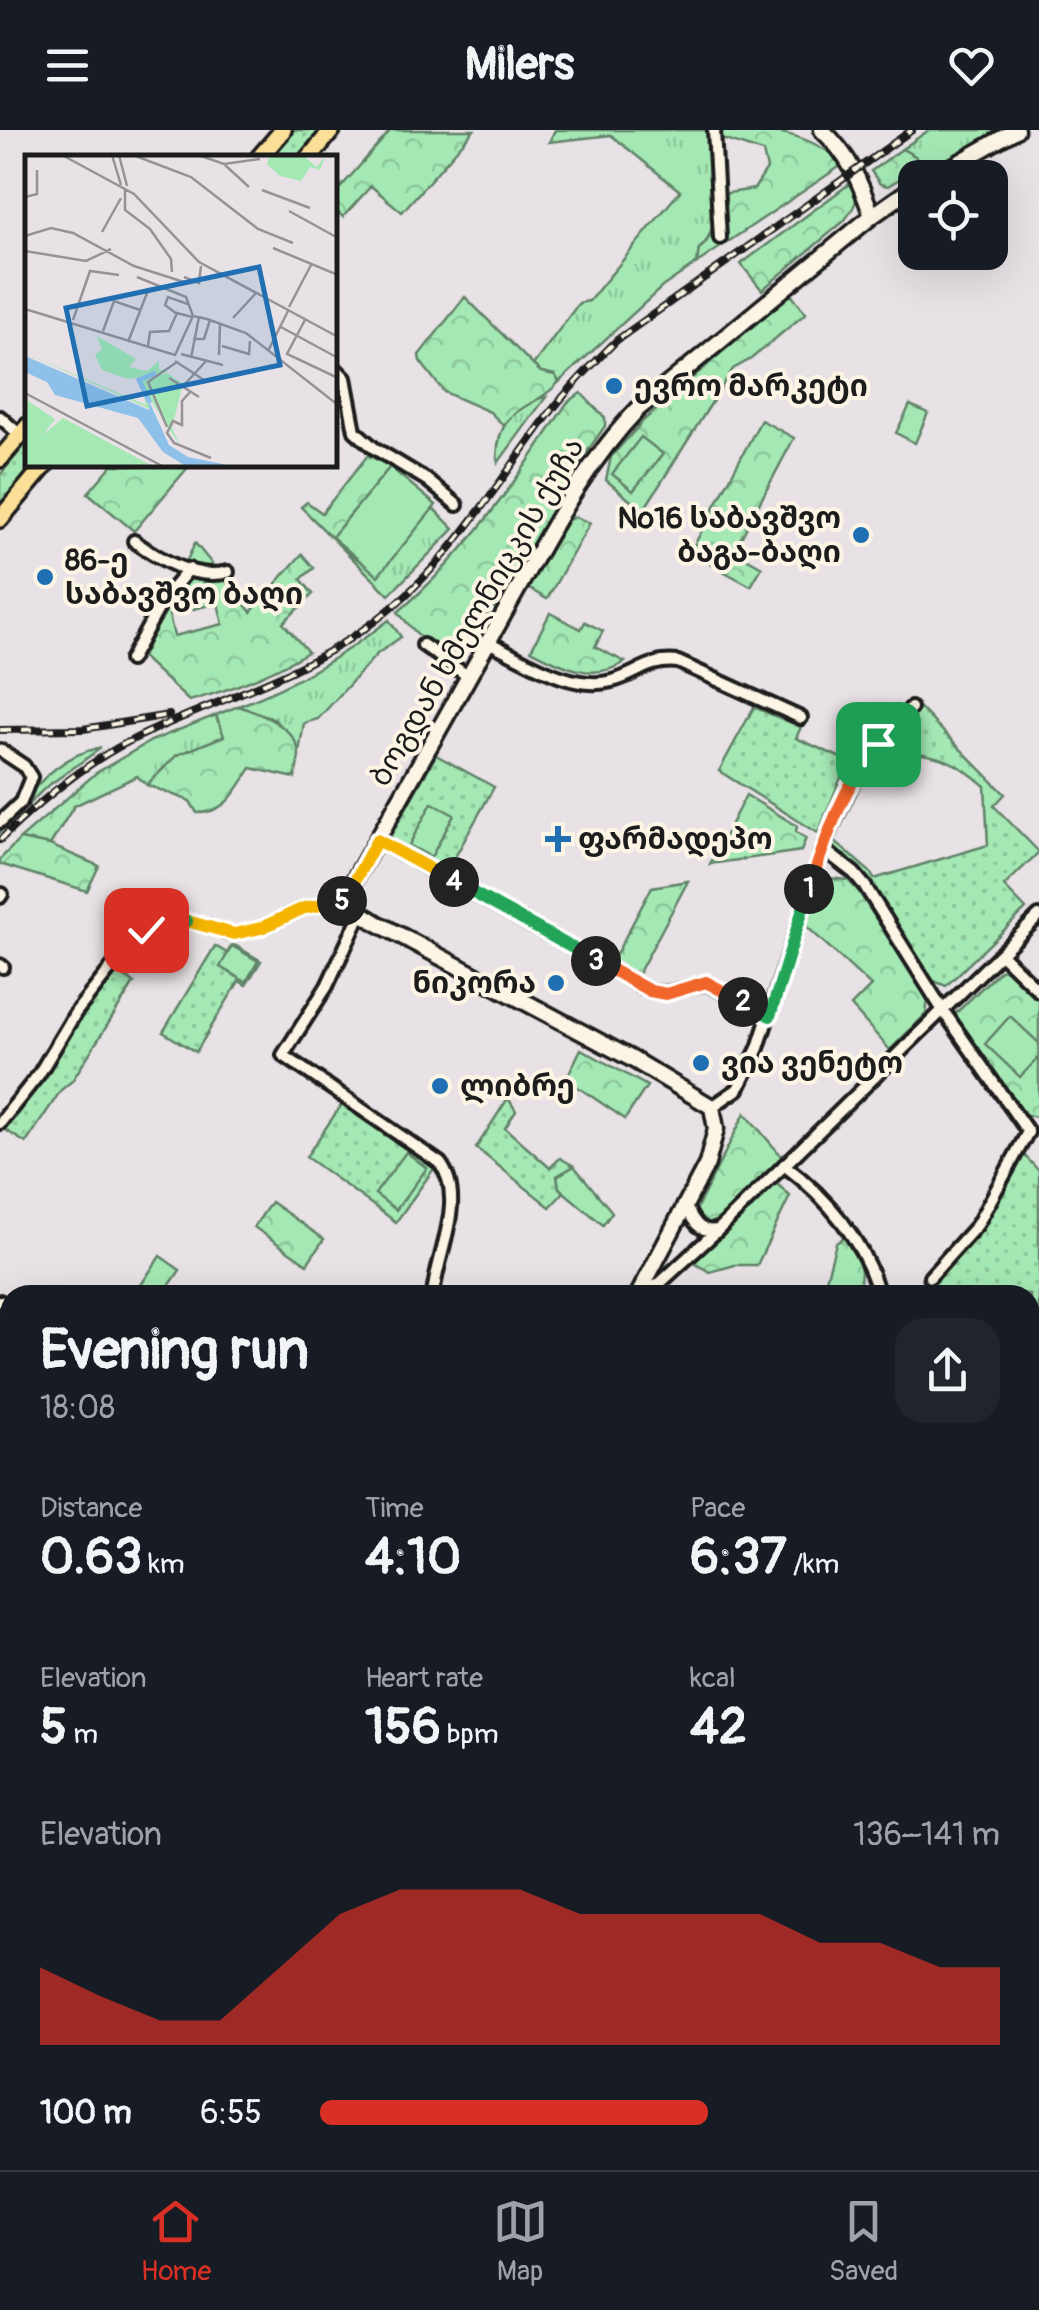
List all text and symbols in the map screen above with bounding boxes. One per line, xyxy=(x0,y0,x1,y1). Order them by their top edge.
text: Milers xyxy=(465,37,574,93)
icon: menu xyxy=(40,38,95,93)
icon: heart xyxy=(944,38,999,93)
inset map xyxy=(25,155,338,468)
map controls xyxy=(898,160,1008,270)
button: locate xyxy=(898,160,1008,270)
place label: ევრო მარკეტი xyxy=(634,368,868,405)
marker: ევრო მარკეტი xyxy=(603,375,625,397)
street label: ბოგდან ხმელნიცკის ქუჩა xyxy=(362,431,592,793)
place label: №16 საბავშვო ბაგა-ბაღი xyxy=(618,500,841,571)
marker: №16 საბავშვო ბაგა-ბაღი xyxy=(850,524,872,546)
place label: 86-ე საბავშვო ბაღი xyxy=(65,542,303,613)
marker: 86-ე საბავშვო ბაღი xyxy=(34,566,56,588)
pin xyxy=(836,702,921,787)
icon: arrive xyxy=(851,717,906,772)
place label: ფარმადეპო xyxy=(578,821,773,858)
marker: ფარმადეპო xyxy=(547,828,569,850)
pin: 4 xyxy=(429,857,479,907)
text: 4 xyxy=(446,864,462,899)
pin: 1 xyxy=(784,864,834,914)
text: 1 xyxy=(804,871,814,906)
pin: 5 xyxy=(317,876,367,926)
text: 5 xyxy=(334,883,350,918)
pin xyxy=(104,888,189,973)
icon: check xyxy=(119,903,174,958)
pin: 3 xyxy=(571,936,621,986)
text: 3 xyxy=(588,943,604,978)
place label: ნიკორა xyxy=(412,965,536,1002)
marker: ნიკორა xyxy=(545,972,567,994)
pin: 2 xyxy=(718,977,768,1027)
text: 2 xyxy=(735,984,751,1019)
place label: ვია ვენეტო xyxy=(721,1045,903,1082)
marker: ვია ვენეტო xyxy=(690,1052,712,1074)
place label: ლიბრე xyxy=(460,1068,575,1105)
marker: ლიბრე xyxy=(429,1075,451,1097)
text: Evening run xyxy=(40,1316,309,1385)
button: share xyxy=(895,1318,1000,1423)
text: 18:08 xyxy=(40,1388,115,1428)
text: Distance xyxy=(40,1491,142,1526)
text: Time xyxy=(365,1491,424,1526)
text: Pace xyxy=(690,1491,745,1526)
text: 0.63 xyxy=(40,1526,142,1589)
text: 4:10 xyxy=(365,1526,461,1589)
text: 6:37 xyxy=(690,1526,787,1589)
text: km xyxy=(142,1547,185,1582)
text: /km xyxy=(787,1547,839,1582)
text: Elevation xyxy=(40,1661,147,1696)
text: Heart rate xyxy=(365,1661,483,1696)
text: kcal xyxy=(690,1661,736,1696)
text: 5 xyxy=(40,1696,67,1759)
text: 156 xyxy=(365,1696,441,1759)
text: 42 xyxy=(690,1696,747,1759)
text: m xyxy=(67,1717,98,1752)
text: bpm xyxy=(441,1717,499,1752)
text: Elevation xyxy=(40,1815,162,1855)
text: 136–141 m xyxy=(853,1815,1000,1855)
text: 100 m xyxy=(40,2093,132,2133)
text: 6:55 xyxy=(200,2093,262,2133)
tab: Home xyxy=(141,2194,211,2289)
tab: Map xyxy=(493,2194,548,2289)
tab: Saved xyxy=(829,2194,898,2289)

